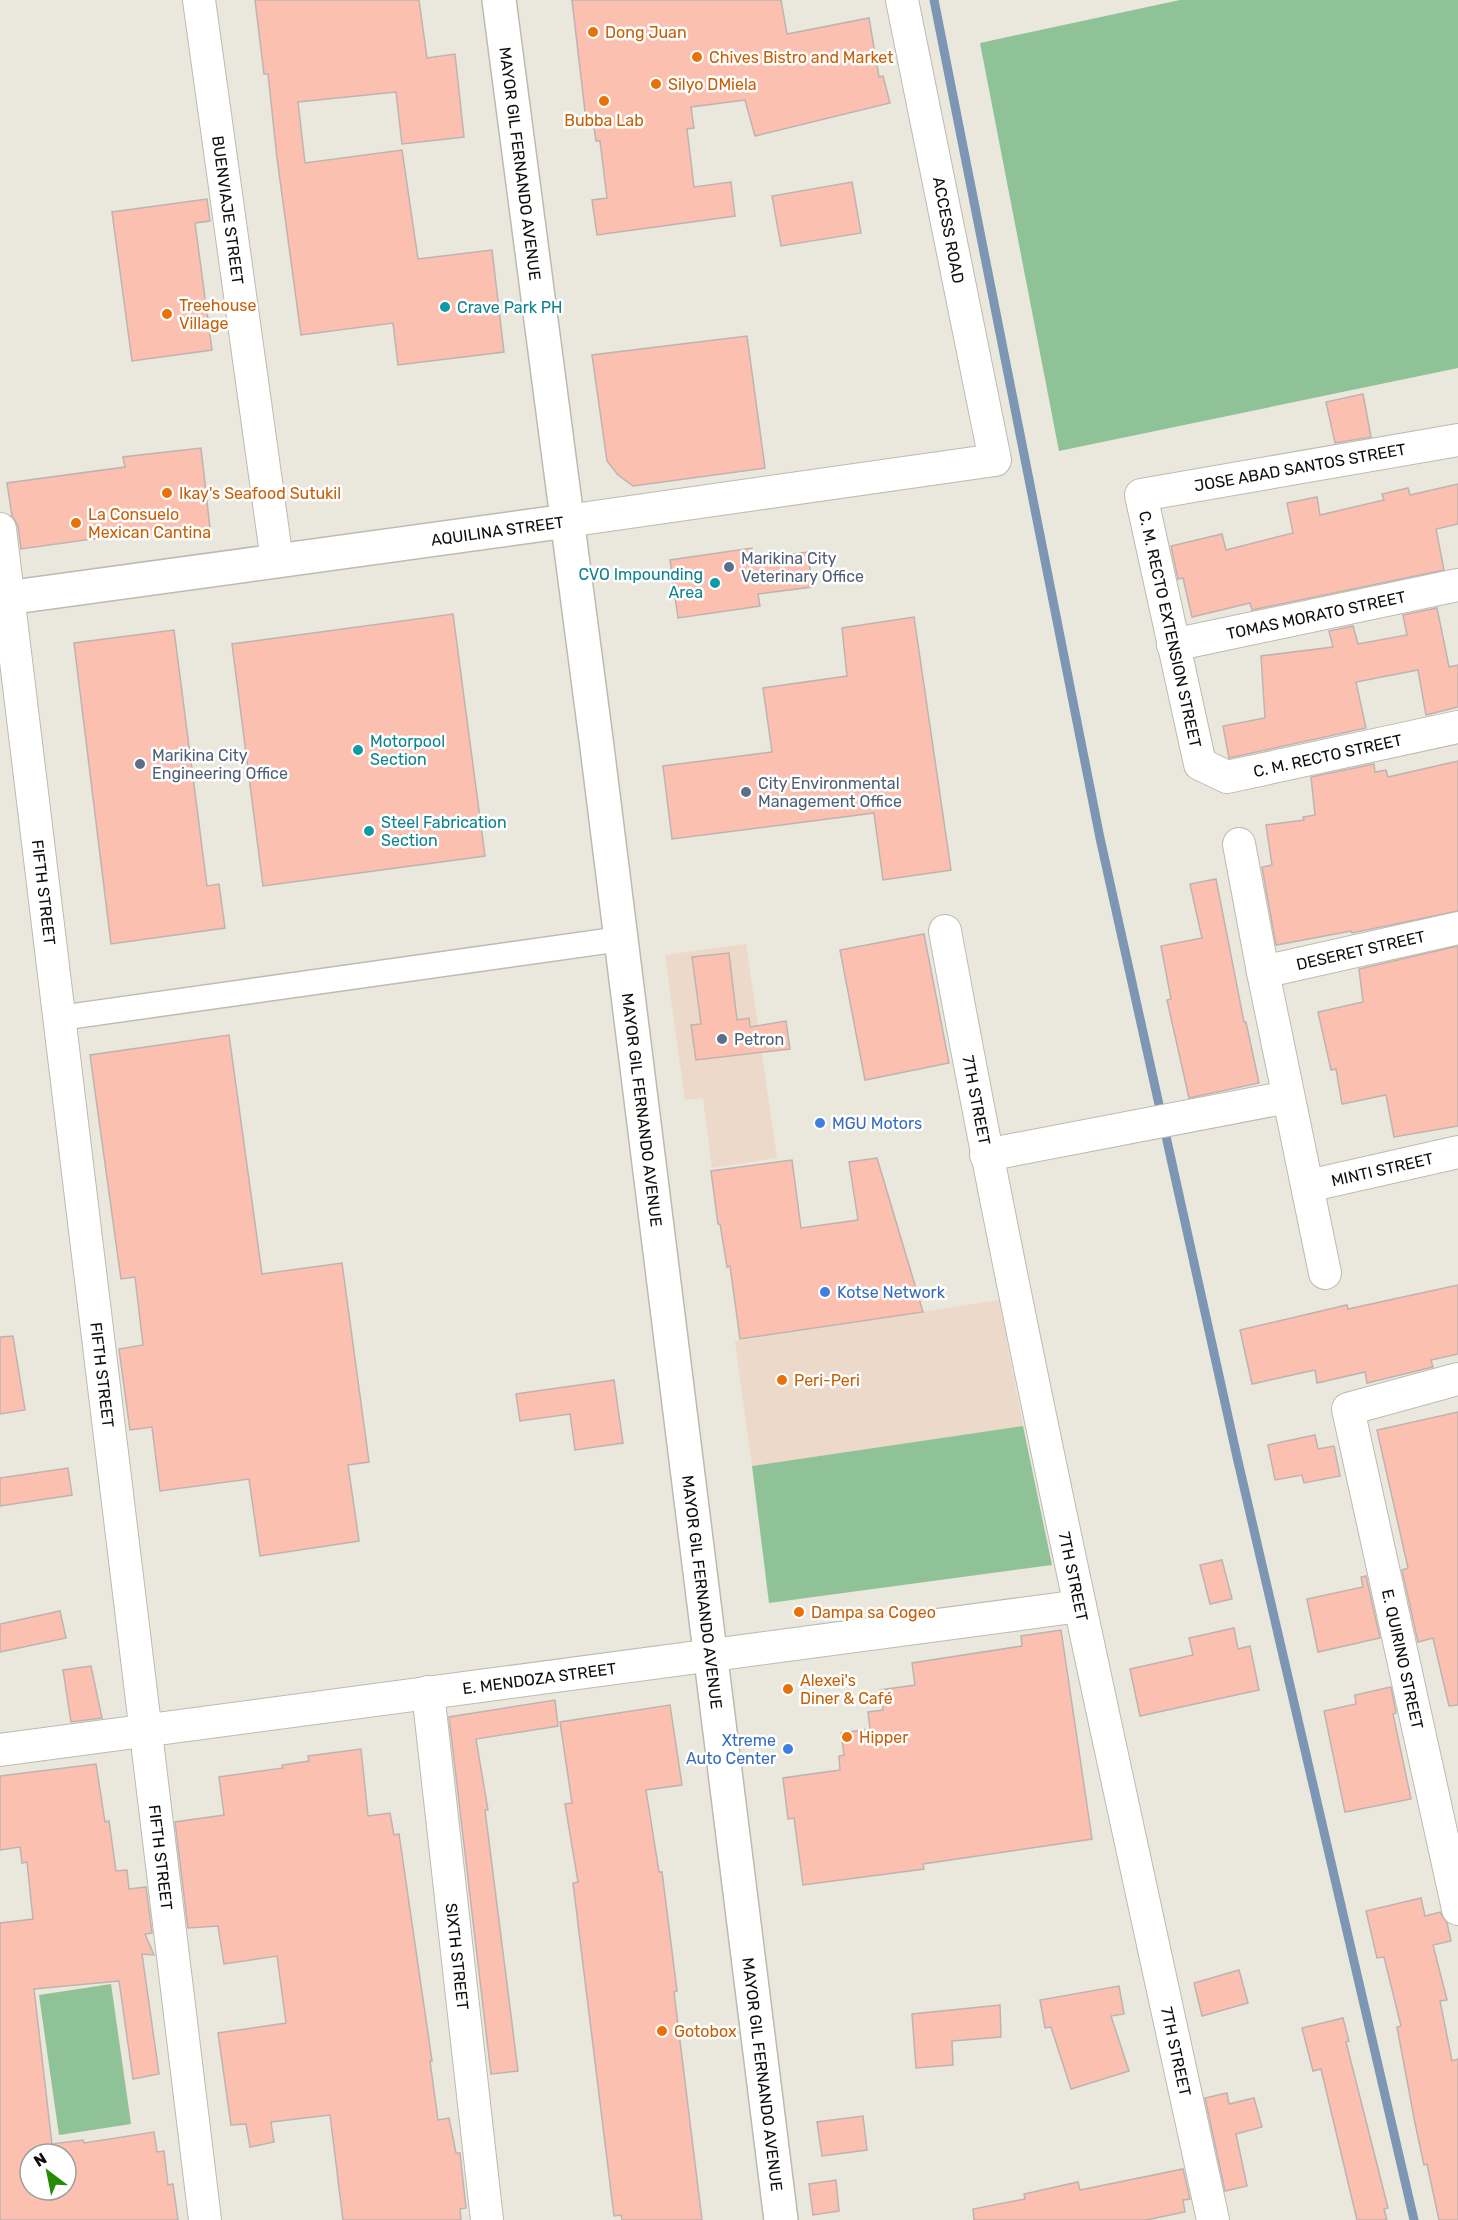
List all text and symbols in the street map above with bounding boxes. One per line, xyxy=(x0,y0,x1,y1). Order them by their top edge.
place label: Dong Juan xyxy=(605,23,687,42)
marker: Dong Juan xyxy=(586,25,600,39)
street label: MAYOR GIL FERNANDO AVENUE xyxy=(495,46,545,282)
place label: Chives Bistro and Market xyxy=(709,48,894,67)
marker: Chives Bistro and Market xyxy=(690,50,704,64)
place label: Silyo DMiela xyxy=(668,75,757,94)
marker: Silyo DMiela xyxy=(649,77,663,91)
marker: Bubba Lab xyxy=(597,94,611,108)
place label: Bubba Lab xyxy=(564,111,644,130)
street label: BUENVIAJE STREET xyxy=(208,134,247,286)
street label: ACCESS ROAD xyxy=(929,175,968,285)
place label: Treehouse Village xyxy=(179,296,257,333)
place label: Crave Park PH xyxy=(457,298,562,317)
marker: Crave Park PH xyxy=(438,300,452,314)
marker: Treehouse Village xyxy=(160,307,174,321)
street label: JOSE ABAD SANTOS STREET xyxy=(1193,439,1407,495)
place label: Ikay's Seafood Sutukil xyxy=(179,484,341,503)
marker: Ikay's Seafood Sutukil xyxy=(160,486,174,500)
place label: La Consuelo Mexican Cantina xyxy=(88,505,211,542)
street label: C. M. RECTO EXTENSION STREET xyxy=(1135,509,1205,749)
street label: AQUILINA STREET xyxy=(430,513,565,550)
marker: La Consuelo Mexican Cantina xyxy=(69,516,83,530)
place label: Marikina City Veterinary Office xyxy=(741,549,864,586)
marker: Marikina City Veterinary Office xyxy=(722,560,736,574)
place label: CVO Impounding Area xyxy=(578,565,703,602)
marker: CVO Impounding Area xyxy=(708,576,722,590)
street label: TOMAS MORATO STREET xyxy=(1225,587,1407,644)
street label: C. M. RECTO STREET xyxy=(1252,730,1404,781)
place label: Motorpool Section xyxy=(370,732,445,769)
marker: Motorpool Section xyxy=(351,743,365,757)
place label: Marikina City Engineering Office xyxy=(152,746,288,783)
marker: Marikina City Engineering Office xyxy=(133,757,147,771)
place label: City Environmental Management Office xyxy=(758,774,902,811)
marker: City Environmental Management Office xyxy=(739,785,753,799)
place label: Steel Fabrication Section xyxy=(381,813,507,850)
marker: Steel Fabrication Section xyxy=(362,824,376,838)
street label: FIFTH STREET xyxy=(28,839,59,946)
street label: DESERET STREET xyxy=(1294,927,1427,974)
street label: MAYOR GIL FERNANDO AVENUE xyxy=(618,992,666,1228)
place label: Petron xyxy=(734,1030,784,1049)
marker: Petron xyxy=(715,1032,729,1046)
street label: 7TH STREET xyxy=(958,1054,994,1147)
place label: MGU Motors xyxy=(832,1114,922,1133)
marker: MGU Motors xyxy=(813,1116,827,1130)
street label: MINTI STREET xyxy=(1329,1149,1435,1190)
place label: Kotse Network xyxy=(837,1283,946,1302)
marker: Kotse Network xyxy=(818,1285,832,1299)
street label: FIFTH STREET xyxy=(86,1321,118,1429)
place label: Peri-Peri xyxy=(794,1371,860,1390)
marker: Peri-Peri xyxy=(775,1373,789,1387)
street label: MAYOR GIL FERNANDO AVENUE xyxy=(678,1474,726,1710)
street label: 7TH STREET xyxy=(1054,1530,1092,1623)
street label: E. QUIRINO STREET xyxy=(1378,1587,1427,1731)
place label: Dampa sa Cogeo xyxy=(811,1603,936,1622)
marker: Dampa sa Cogeo xyxy=(792,1605,806,1619)
street label: E. MENDOZA STREET xyxy=(461,1659,617,1698)
place label: Alexei's Diner & Café xyxy=(800,1671,893,1708)
marker: Alexei's Diner & Café xyxy=(781,1682,795,1696)
place label: Hipper xyxy=(859,1728,908,1747)
marker: Hipper xyxy=(840,1730,854,1744)
place label: Xtreme Auto Center xyxy=(686,1731,776,1768)
marker: Xtreme Auto Center xyxy=(781,1742,795,1756)
street label: FIFTH STREET xyxy=(145,1804,176,1911)
street label: SIXTH STREET xyxy=(442,1902,472,2011)
street label: MAYOR GIL FERNANDO AVENUE xyxy=(738,1956,786,2192)
street label: 7TH STREET xyxy=(1157,2005,1195,2098)
place label: Gotobox xyxy=(674,2022,737,2041)
marker: Gotobox xyxy=(655,2024,669,2038)
north arrow xyxy=(18,2142,78,2202)
text: N xyxy=(30,2149,50,2171)

